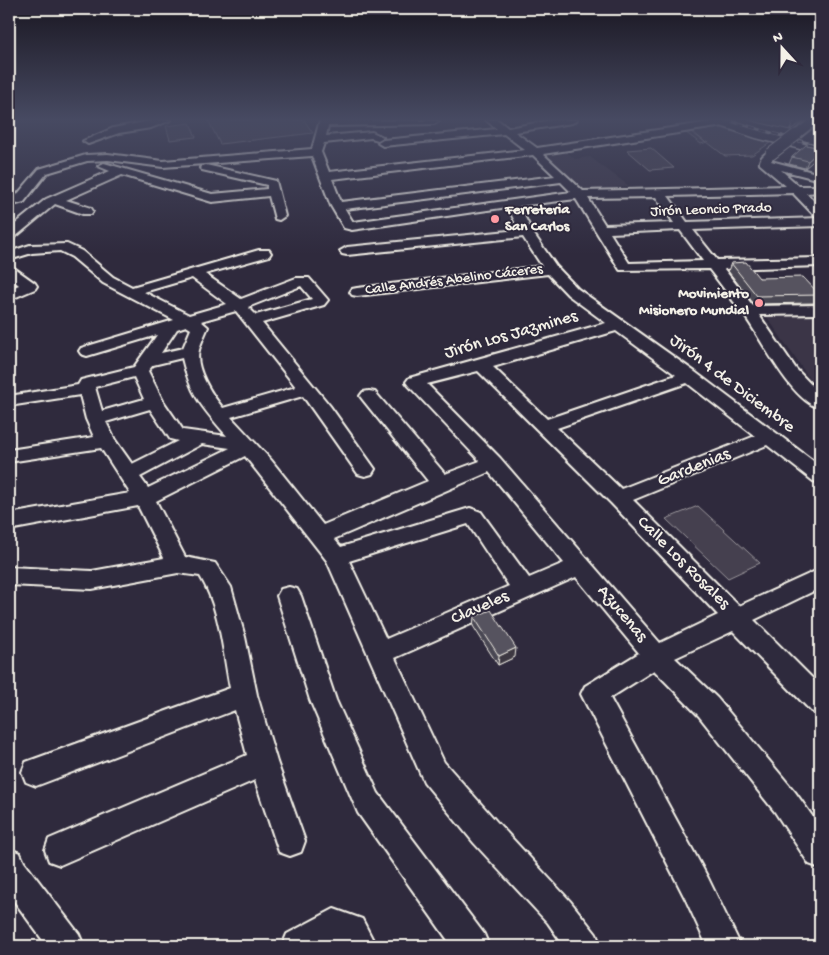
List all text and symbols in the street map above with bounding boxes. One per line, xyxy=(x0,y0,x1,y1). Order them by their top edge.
north arrow xyxy=(756,22,806,72)
text: N xyxy=(771,29,786,48)
street label: Jirón Leoncio Prado xyxy=(650,199,772,221)
place label: Ferreteria San Carlos xyxy=(504,201,571,236)
marker: Ferreteria San Carlos xyxy=(489,213,501,225)
street label: Calle Andrés Abelino Cáceres xyxy=(364,260,544,300)
place label: Movimiento Misionero Mundial xyxy=(639,285,750,320)
marker: Movimiento Misionero Mundial xyxy=(753,297,765,309)
street label: Jirón Los Jazmines xyxy=(442,306,581,364)
street label: Jirón 4 de Diciembre xyxy=(665,330,799,438)
street label: Gardenias xyxy=(655,443,735,492)
street label: Calle Los Rosales xyxy=(632,512,735,615)
street label: Azucenas xyxy=(592,581,653,648)
street label: Claveles xyxy=(448,585,513,630)

